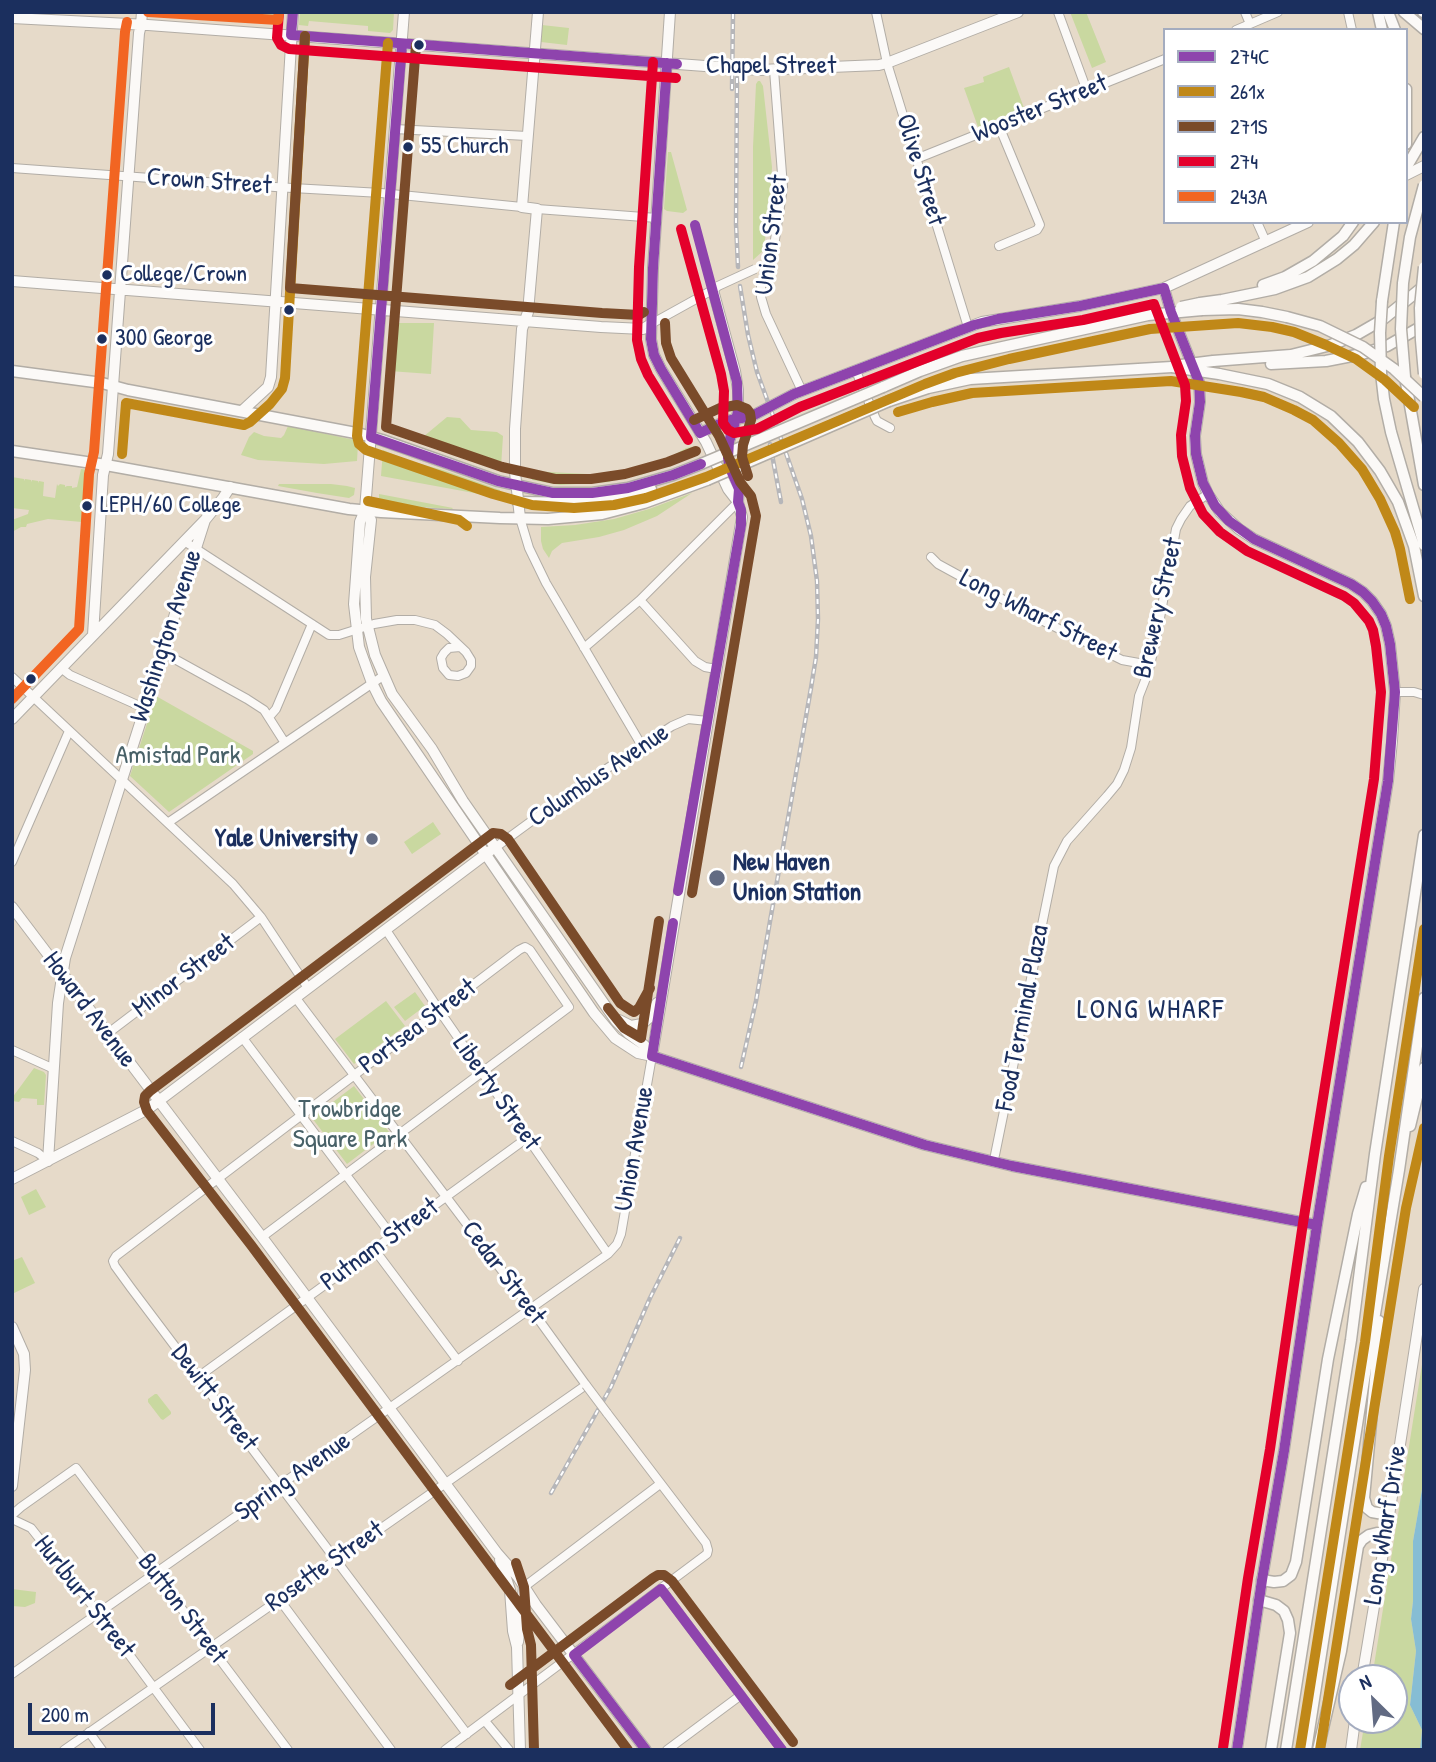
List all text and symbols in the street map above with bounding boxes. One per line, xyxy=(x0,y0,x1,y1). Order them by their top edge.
legend xyxy=(1163,28,1408,224)
unlabelled marker xyxy=(412,38,426,52)
text: 274C xyxy=(1230,42,1270,71)
street label: Chapel Street xyxy=(706,50,836,82)
street label: Wooster Street xyxy=(968,68,1112,150)
text: 261x xyxy=(1230,77,1265,106)
street label: Olive Street xyxy=(888,111,952,229)
text: 271S xyxy=(1230,112,1268,141)
place label: 55 Church xyxy=(421,133,508,161)
marker: 55 Church xyxy=(401,140,415,154)
text: 274 xyxy=(1230,147,1258,176)
street label: Crown Street xyxy=(146,162,272,202)
street label: Union Street xyxy=(749,173,795,297)
text: 243A xyxy=(1230,182,1267,211)
place label: College/Crown xyxy=(120,261,247,289)
marker: College/Crown xyxy=(100,268,114,282)
unlabelled marker xyxy=(282,303,296,317)
place label: 300 George xyxy=(115,325,213,353)
marker: 300 George xyxy=(95,332,109,346)
place label: LEPH/60 College xyxy=(100,492,241,520)
marker: LEPH/60 College xyxy=(80,499,94,513)
street label: Brewery Street xyxy=(1128,535,1190,681)
street label: Washington Avenue xyxy=(124,546,210,726)
street label: Long Wharf Street xyxy=(954,563,1122,669)
unlabelled marker xyxy=(24,672,38,686)
street label: Columbus Avenue xyxy=(523,718,675,834)
park label: Amistad Park xyxy=(116,740,240,772)
place label: Yale University xyxy=(215,823,358,855)
marker: Yale University xyxy=(364,831,380,847)
place label: New Haven Union Station xyxy=(733,847,861,908)
marker: New Haven Union Station xyxy=(707,868,727,888)
street label: Food Terminal Plaza xyxy=(990,922,1056,1114)
street label: Minor Street xyxy=(127,927,241,1025)
street label: Howard Avenue xyxy=(35,946,143,1074)
street label: Portsea Street xyxy=(353,973,483,1081)
district label: LONG WHARF xyxy=(1078,994,1224,1028)
street label: Liberty Street xyxy=(445,1030,547,1156)
street label: Union Avenue xyxy=(609,1084,661,1214)
park label: Trowbridge Square Park xyxy=(293,1094,407,1156)
street label: Putnam Street xyxy=(315,1192,445,1298)
street label: Cedar Street xyxy=(454,1215,552,1331)
street label: Dewitt Street xyxy=(164,1339,264,1457)
street label: Spring Avenue xyxy=(229,1426,357,1528)
street label: Long Wharf Drive xyxy=(1358,1443,1414,1607)
street label: Rosette Street xyxy=(260,1515,390,1619)
street label: Hurlburt Street xyxy=(27,1530,141,1664)
street label: Button Street xyxy=(130,1548,234,1670)
north arrow xyxy=(1338,1664,1408,1734)
text: N xyxy=(1355,1668,1375,1696)
scale bar xyxy=(32,1688,219,1732)
text: 200 m xyxy=(41,1700,89,1729)

